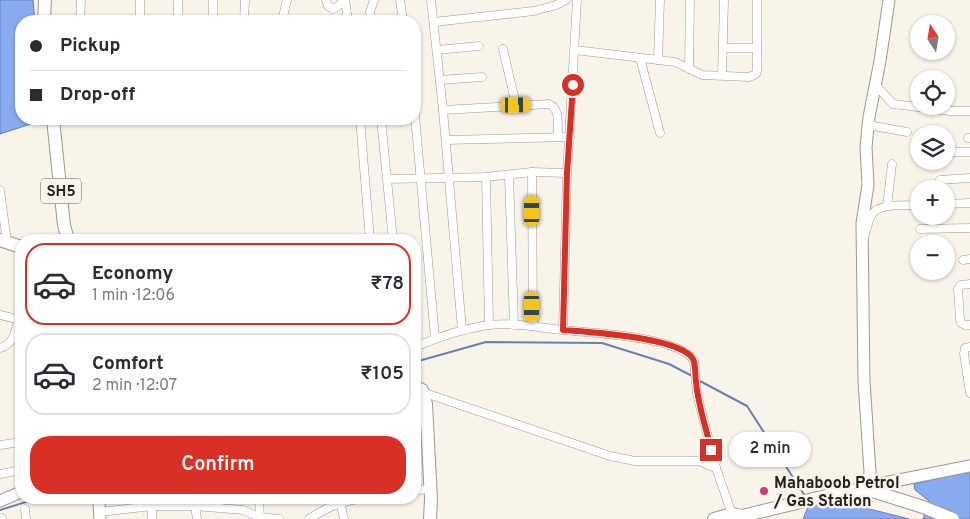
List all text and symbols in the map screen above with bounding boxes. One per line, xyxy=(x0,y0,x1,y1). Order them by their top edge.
north arrow xyxy=(910,15,955,60)
map controls xyxy=(910,15,955,280)
text: Pickup xyxy=(60,34,120,58)
button: locate xyxy=(910,70,955,115)
route start xyxy=(562,74,584,96)
text: Drop-off xyxy=(60,83,135,107)
car xyxy=(500,97,531,113)
button: layers xyxy=(910,125,955,170)
road number: SH5 xyxy=(41,178,81,204)
button: + xyxy=(910,180,955,225)
car xyxy=(524,196,539,226)
button: − xyxy=(910,235,955,280)
icon: car xyxy=(32,262,77,307)
text: Economy xyxy=(92,262,173,286)
text: ₹78 xyxy=(370,272,404,296)
text: 1 min · 12:06 xyxy=(92,286,175,306)
car xyxy=(524,292,539,322)
icon: car xyxy=(32,352,77,397)
text: Comfort xyxy=(92,352,164,376)
text: ₹105 xyxy=(360,362,404,386)
text: 2 min · 12:07 xyxy=(92,376,177,396)
callout: 2 min xyxy=(728,432,811,468)
button: Confirm xyxy=(30,436,406,494)
route end xyxy=(700,439,722,461)
text: 2 min xyxy=(749,439,791,459)
place label: Mahaboob Petrol / Gas Station xyxy=(773,474,900,512)
marker: Mahaboob Petrol / Gas Station xyxy=(758,485,770,497)

